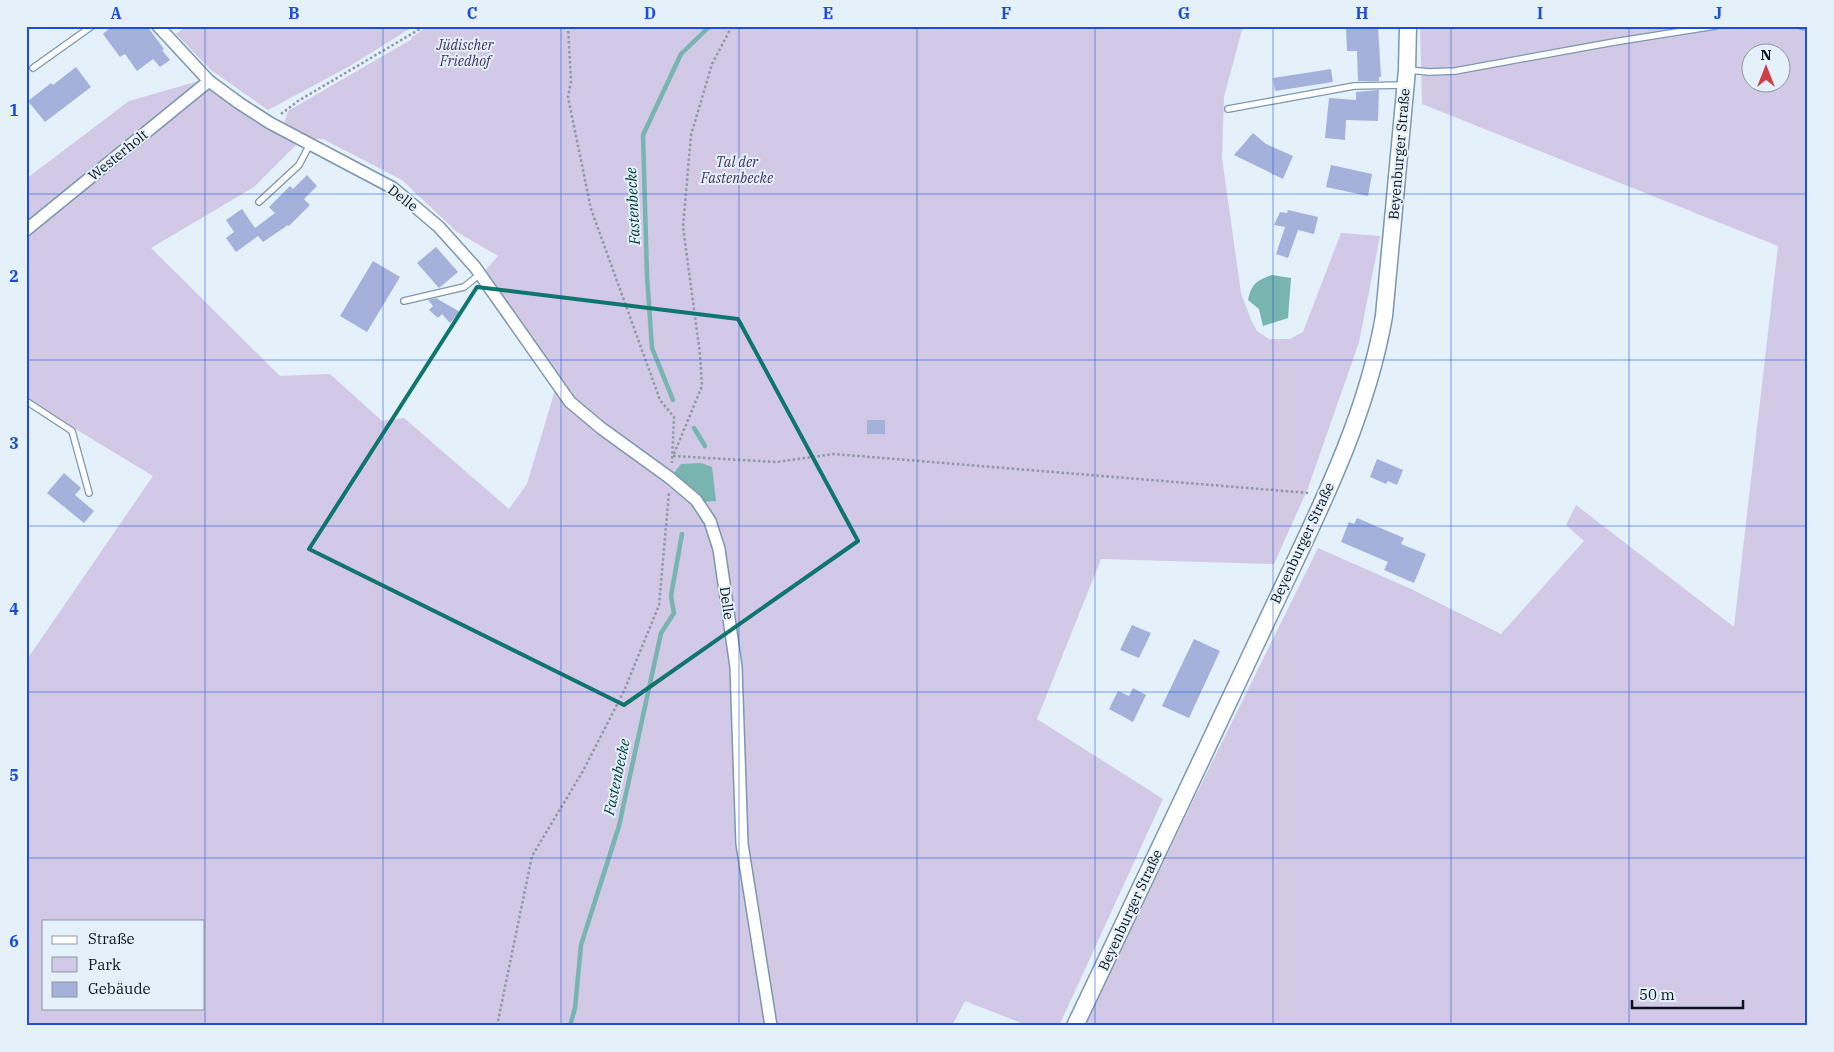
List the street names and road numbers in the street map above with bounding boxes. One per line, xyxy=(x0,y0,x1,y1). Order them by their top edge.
street label: Beyenburger Straße xyxy=(1384,88,1414,220)
street label: Westerholt xyxy=(85,125,152,185)
street label: Delle xyxy=(384,181,422,215)
street label: Beyenburger Straße xyxy=(1266,479,1338,607)
street label: Delle xyxy=(716,585,738,621)
street label: Beyenburger Straße xyxy=(1094,846,1166,974)

